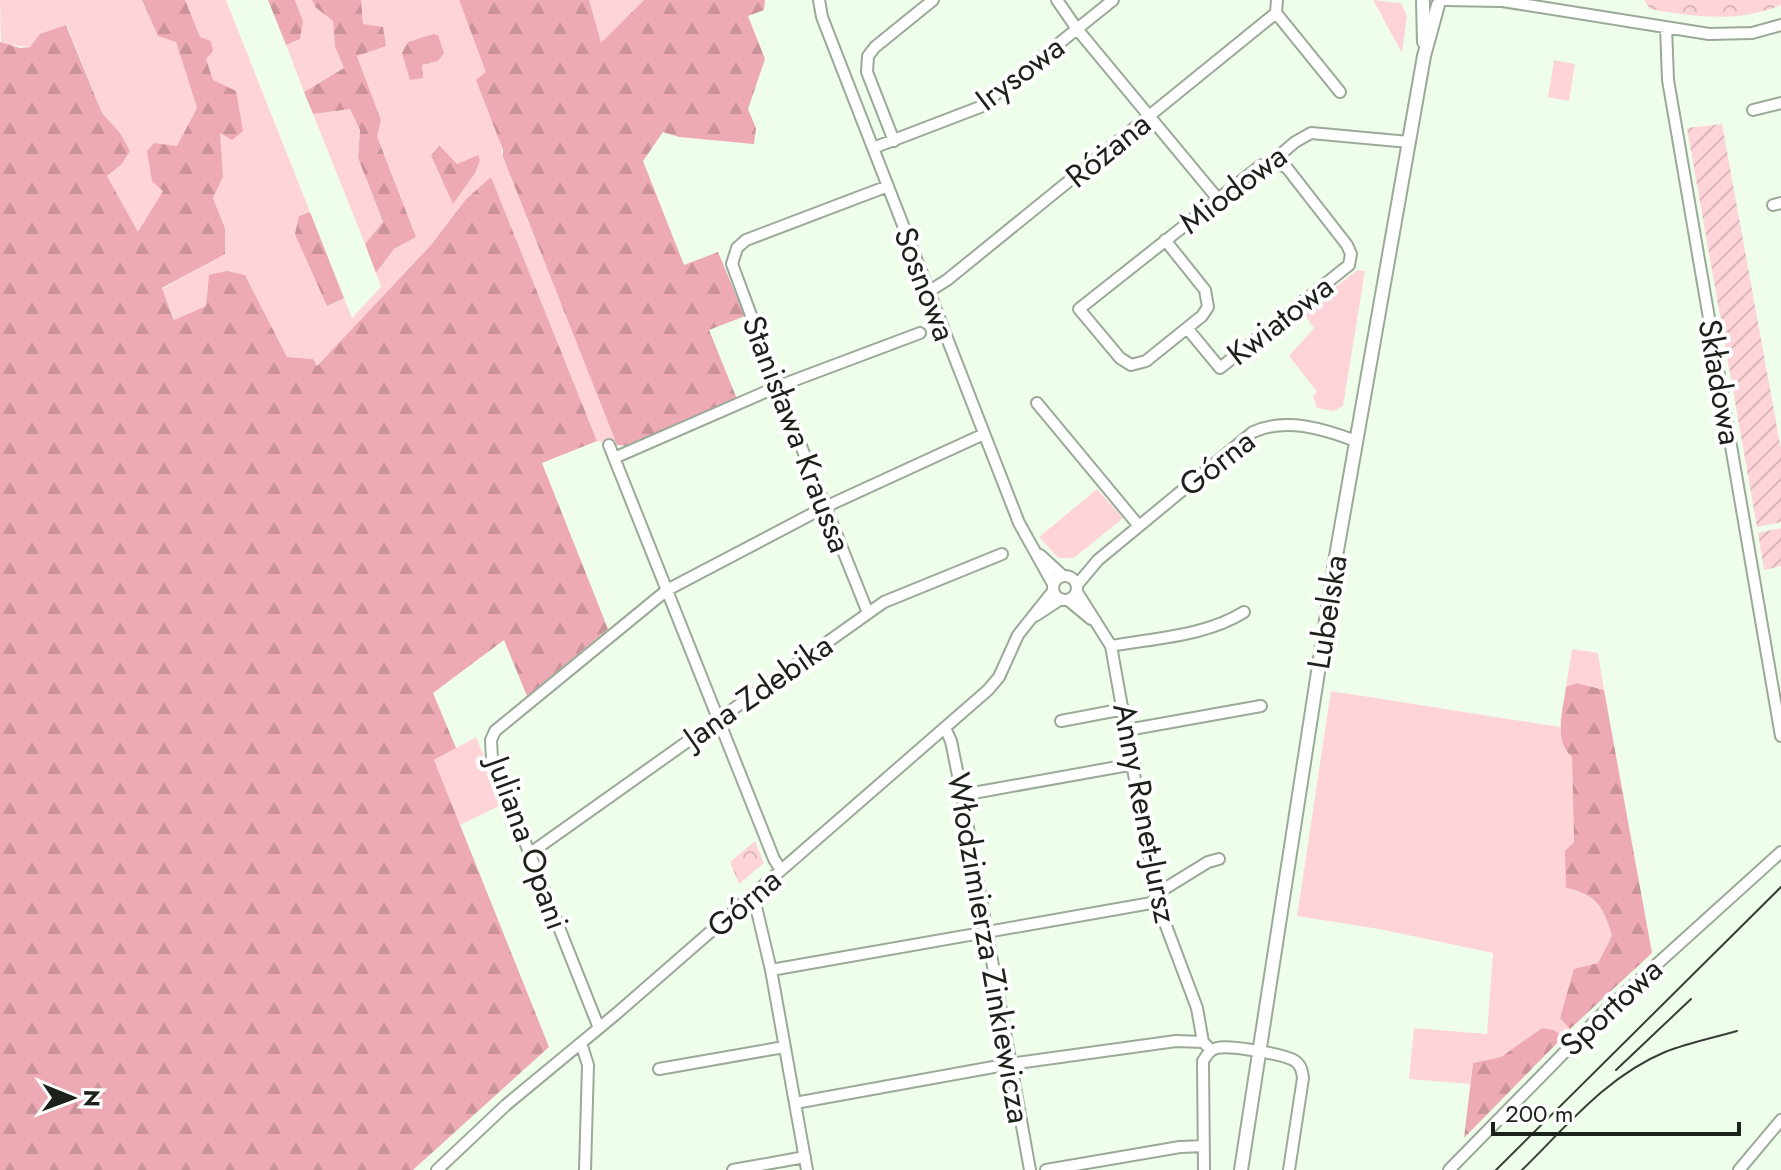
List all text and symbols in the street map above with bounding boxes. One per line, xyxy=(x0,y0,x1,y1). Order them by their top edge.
street label: Irysowa xyxy=(966,24,1074,122)
street label: Różana xyxy=(1056,101,1160,199)
street label: Miodowa xyxy=(1170,133,1296,245)
street label: Sosnowa xyxy=(882,220,968,348)
street label: Kwiatowa xyxy=(1217,264,1343,376)
street label: Stanisława Kraussa xyxy=(731,309,863,559)
street label: Składowa xyxy=(1686,316,1754,448)
street label: Górna xyxy=(1169,419,1265,507)
street label: Lubelska xyxy=(1295,552,1359,672)
street label: Jana Zdebika xyxy=(671,623,842,762)
street label: Anny Renet-Jursz xyxy=(1101,699,1189,927)
street label: Juliana Opani xyxy=(474,746,581,936)
street label: Włodzimierza Zinkiewicza xyxy=(935,769,1043,1127)
street label: Górna xyxy=(697,858,791,948)
street label: Sportowa xyxy=(1549,947,1673,1067)
north arrow xyxy=(32,1058,112,1138)
scale bar xyxy=(1493,1086,1739,1136)
text: N xyxy=(76,1089,108,1107)
text: 200 m xyxy=(1505,1096,1573,1131)

